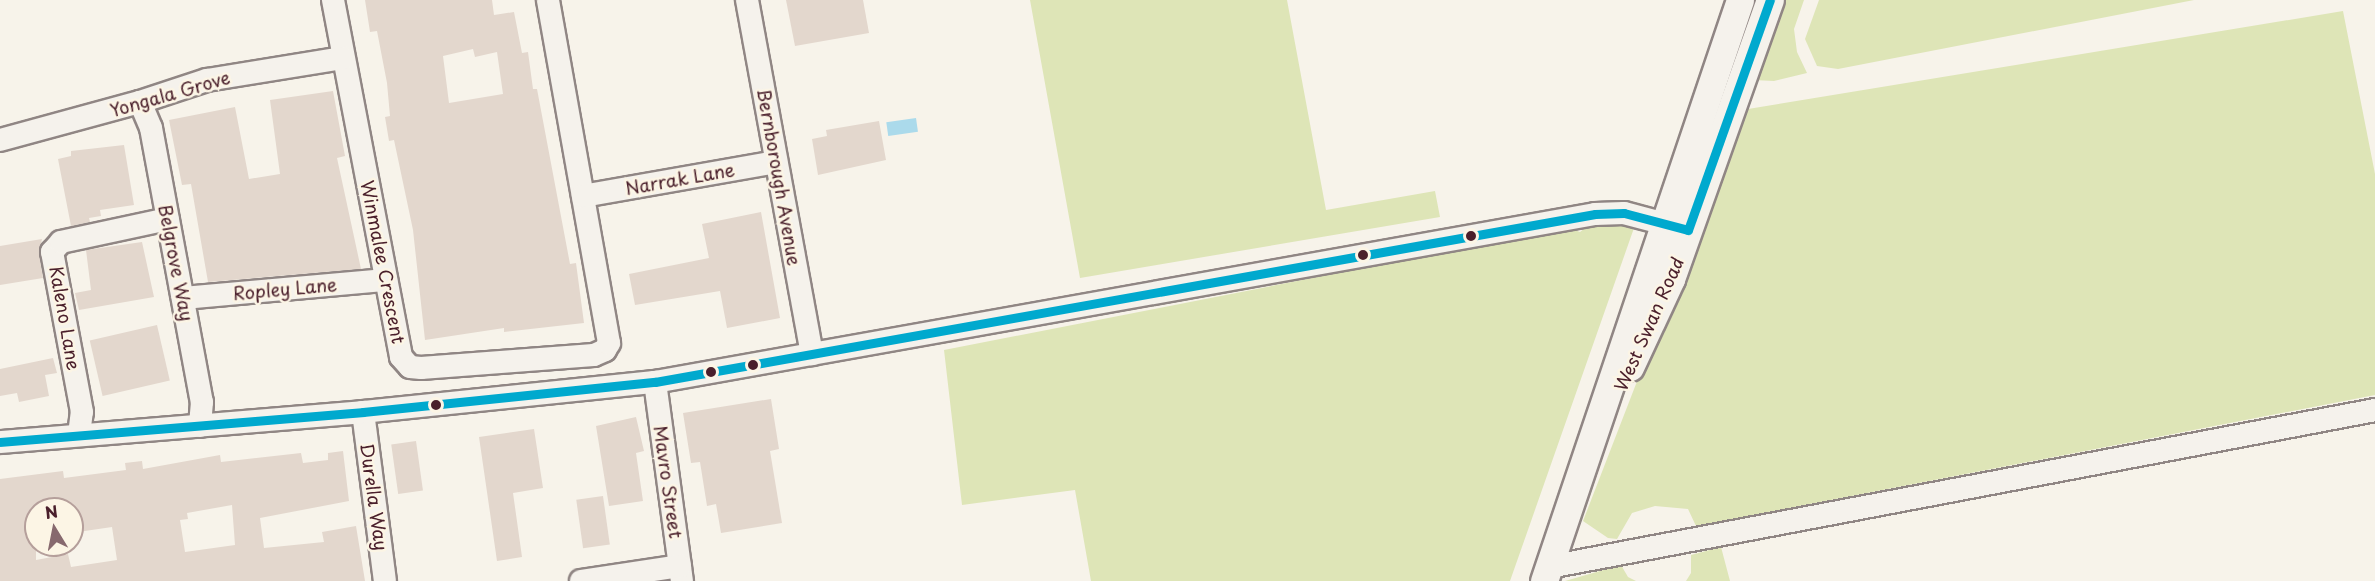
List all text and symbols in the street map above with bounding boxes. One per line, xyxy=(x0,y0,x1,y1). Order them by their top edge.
street label: Yongala Grove xyxy=(107,66,233,122)
street label: Bernborough Avenue xyxy=(753,87,805,267)
street label: Narrak Lane xyxy=(624,159,736,199)
street label: Winmalee Crescent xyxy=(356,177,410,347)
street label: Belgrove Way xyxy=(154,203,198,323)
unlabelled marker xyxy=(1465,230,1477,242)
unlabelled marker xyxy=(1357,249,1369,261)
street label: West Swan Road xyxy=(1610,254,1688,394)
street label: Kaleno Lane xyxy=(45,264,85,372)
street label: Ropley Lane xyxy=(231,274,339,304)
unlabelled marker xyxy=(747,359,759,371)
unlabelled marker xyxy=(705,366,717,378)
unlabelled marker xyxy=(430,399,442,411)
street label: Mavro Street xyxy=(649,424,687,540)
street label: Durella Way xyxy=(356,442,392,552)
north arrow xyxy=(24,497,84,557)
text: N xyxy=(43,498,60,524)

